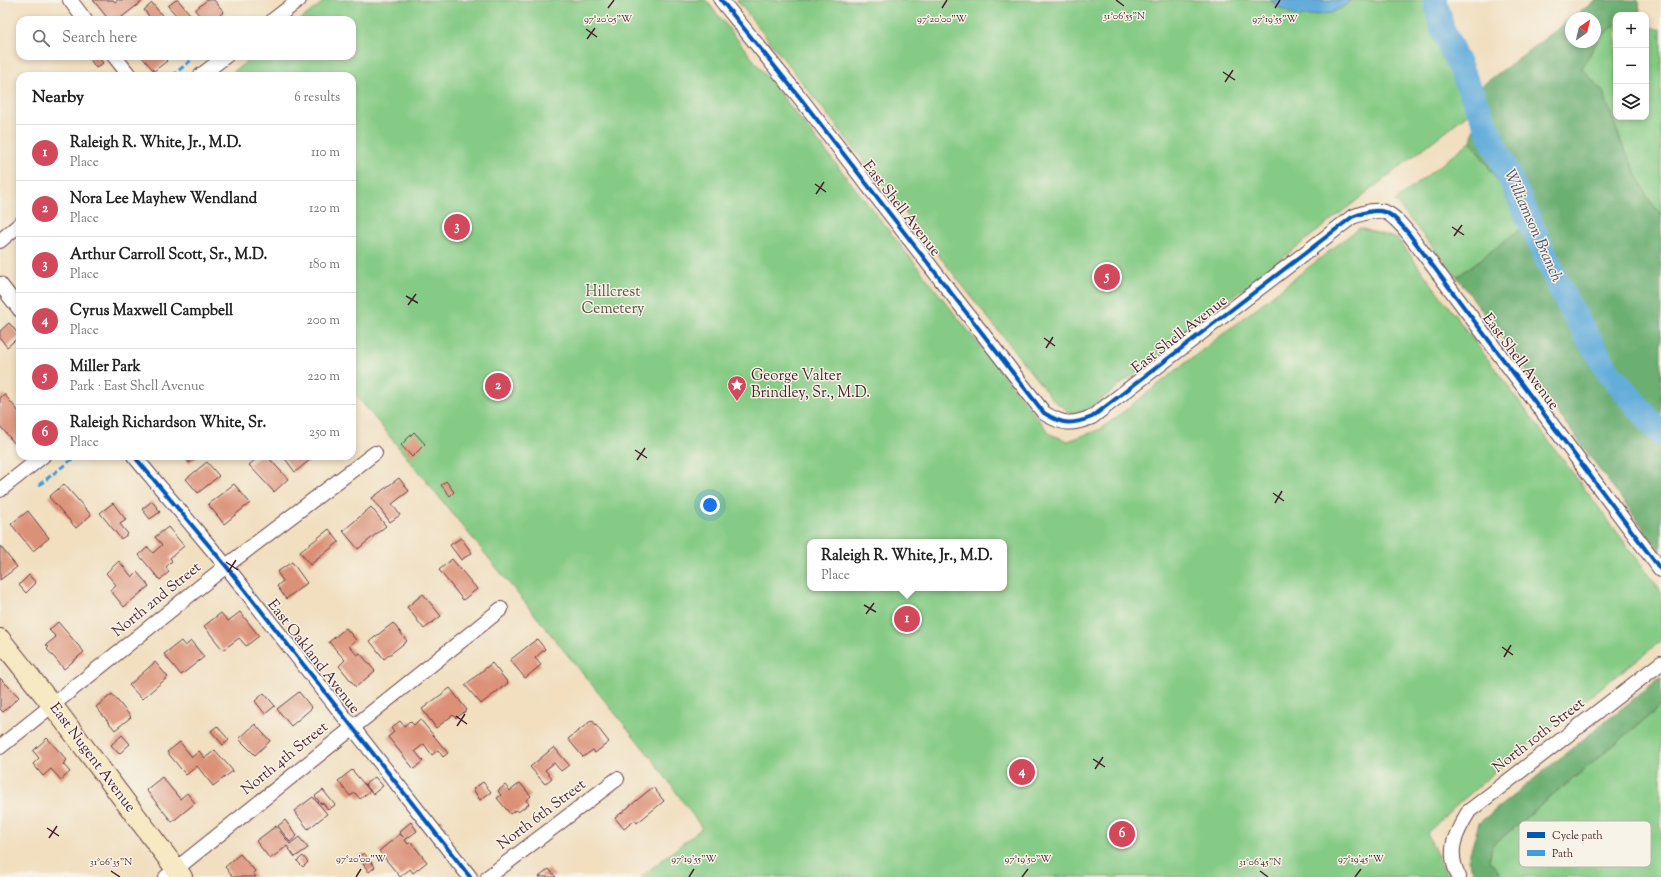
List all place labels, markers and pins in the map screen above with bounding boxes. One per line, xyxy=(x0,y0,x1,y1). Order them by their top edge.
pin: 3 xyxy=(444,212,470,242)
pin: 5 xyxy=(1094,262,1120,292)
place label: George Valter Brindley, Sr., M.D. xyxy=(751,366,870,404)
pin: 2 xyxy=(485,371,511,401)
place icon: George Valter Brindley, Sr., M.D. xyxy=(726,374,748,402)
pin: 1 xyxy=(894,604,920,634)
pin: 4 xyxy=(1009,757,1035,787)
pin: 6 xyxy=(1109,819,1135,849)

